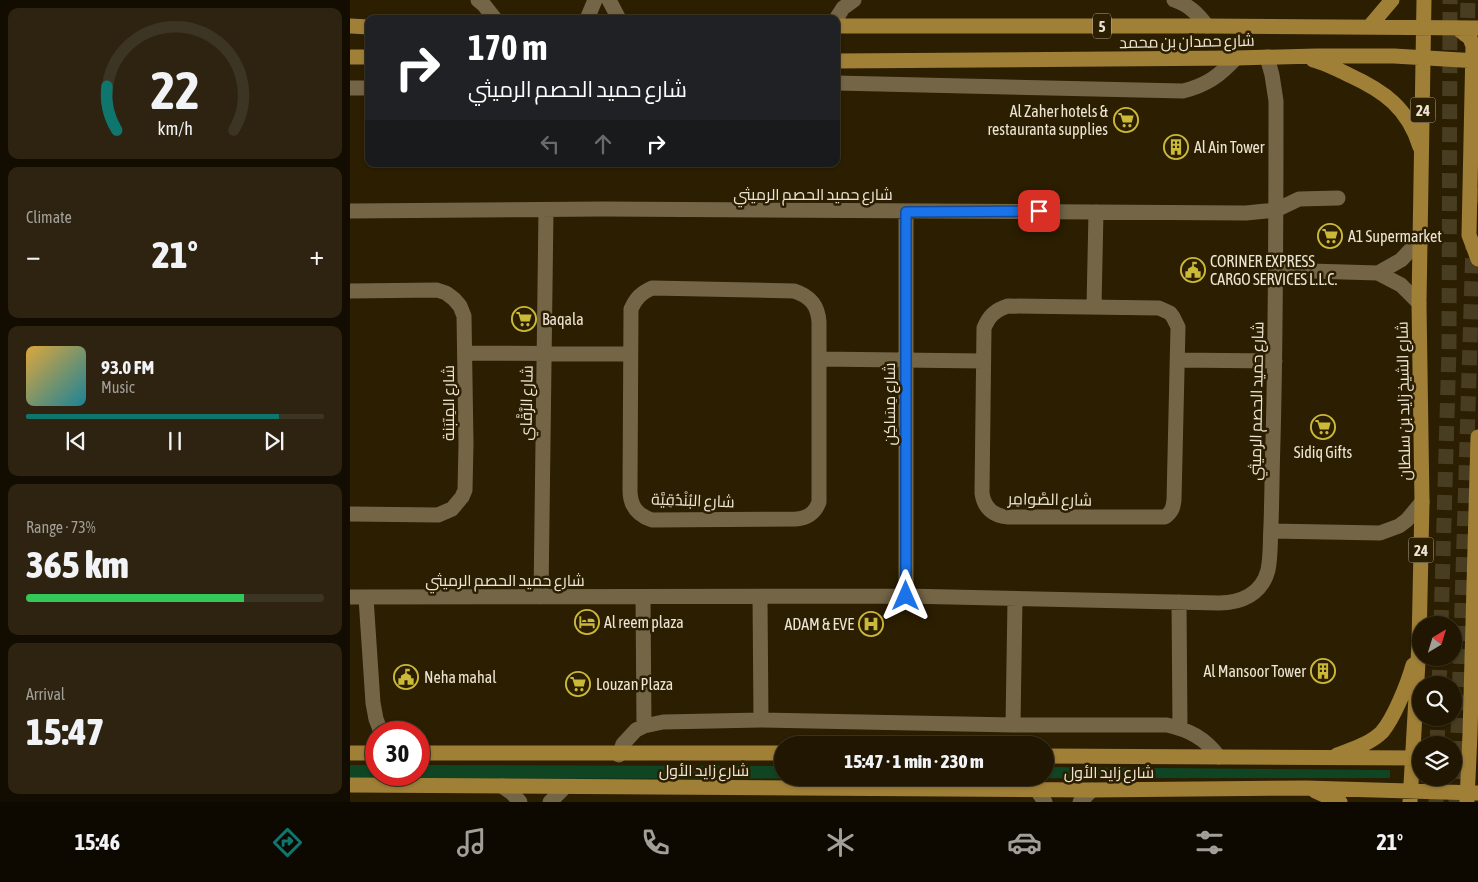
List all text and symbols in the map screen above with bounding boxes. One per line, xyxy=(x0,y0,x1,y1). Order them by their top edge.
road number: 5 xyxy=(1093,14,1111,38)
text: 170 m xyxy=(468,27,547,67)
street label: شارع حمدان بن محمد xyxy=(1119,31,1255,54)
icon: right xyxy=(385,35,450,100)
text: 22 xyxy=(151,60,199,120)
text: شارع حميد الحصم الرميثي xyxy=(468,76,687,102)
road number: 24 xyxy=(1410,98,1436,122)
place label: Al Zaher hotels & restauranta supplies xyxy=(987,102,1109,139)
supermarket icon: Al Zaher hotels & restauranta supplies xyxy=(1113,107,1139,133)
text: km/h xyxy=(157,118,193,139)
icon: left xyxy=(536,130,564,158)
icon: ahead xyxy=(589,130,617,158)
icon: right xyxy=(642,130,670,158)
building icon: Al Ain Tower xyxy=(1163,134,1189,160)
place label: Al Ain Tower xyxy=(1194,138,1265,156)
street label: شارع حميد الحصم الرميثي xyxy=(733,185,893,208)
pin xyxy=(1018,190,1060,232)
icon: arrive xyxy=(1025,197,1053,225)
text: Climate xyxy=(26,208,72,226)
supermarket icon: A1 Supermarket xyxy=(1317,223,1343,249)
place label: A1 Supermarket xyxy=(1348,227,1442,246)
text: 21° xyxy=(152,233,198,276)
text: − xyxy=(26,239,41,271)
text: + xyxy=(309,239,324,271)
place label: CORINER EXPRESS CARGO SERVICES L.L.C. xyxy=(1210,252,1337,288)
public building icon: CORINER EXPRESS CARGO SERVICES L.L.C. xyxy=(1180,257,1206,283)
supermarket icon: Baqala xyxy=(511,306,537,332)
place label: Baqala xyxy=(542,310,584,329)
street label: شارع حميد الحصم الرميثي xyxy=(1246,321,1271,481)
street label: شارع الشيخ زايد بن سلطان xyxy=(1393,321,1416,481)
text: 93.0 FM xyxy=(101,356,154,378)
street label: شارع مِسَاكِن xyxy=(880,362,901,446)
street label: شارع المِتبَنة xyxy=(439,365,460,441)
street label: شارع الرَّقَّاي xyxy=(515,365,541,441)
text: Music xyxy=(101,378,135,396)
supermarket icon: Sidiq Gifts xyxy=(1310,414,1336,440)
icon: previous xyxy=(62,427,90,455)
icon: pause xyxy=(161,427,189,455)
icon: next xyxy=(260,427,288,455)
place label: Sidiq Gifts xyxy=(1294,443,1352,462)
street label: شارع الصَّوامِر xyxy=(1007,489,1092,512)
street label: شارع البُنْدُقِيَّة xyxy=(651,490,735,513)
text: Range · 73% xyxy=(26,518,96,536)
road number: 24 xyxy=(1408,538,1434,562)
text: 365 km xyxy=(26,543,129,586)
position arrow xyxy=(879,569,931,621)
street label: شارع حميد الحصم الرميثي xyxy=(425,571,585,594)
hotel icon: Al reem plaza xyxy=(574,609,600,635)
hospital icon: ADAM & EVE xyxy=(858,611,884,637)
place label: Al reem plaza xyxy=(604,613,684,632)
place label: ADAM & EVE xyxy=(784,615,854,633)
north arrow xyxy=(1412,616,1462,666)
map controls xyxy=(1412,616,1462,786)
building icon: Al Mansoor Tower xyxy=(1310,658,1336,684)
place label: Al Mansoor Tower xyxy=(1203,662,1306,680)
public building icon: Neha mahal xyxy=(393,664,419,690)
place label: Neha mahal xyxy=(424,668,497,686)
supermarket icon: Louzan Plaza xyxy=(565,671,591,697)
place label: Louzan Plaza xyxy=(596,675,673,693)
button: search xyxy=(1412,676,1462,726)
text: Arrival xyxy=(26,685,65,703)
text: 15:47 xyxy=(26,710,104,753)
speed limit sign: 30 xyxy=(365,721,430,786)
button: layers xyxy=(1412,736,1462,786)
text: 15:47 · 1 min · 230 m xyxy=(844,750,984,772)
street label: شارع زايد الأول xyxy=(659,761,749,782)
street label: شارع زايد الأول xyxy=(1064,763,1154,784)
icon: directions xyxy=(270,825,305,860)
icon: music xyxy=(454,825,489,860)
icon: phone xyxy=(638,825,673,860)
icon: climate xyxy=(823,825,858,860)
icon: car xyxy=(1007,825,1042,860)
icon: filters xyxy=(1192,825,1227,860)
text: 15:46 xyxy=(75,829,120,855)
text: 21° xyxy=(1376,829,1403,855)

